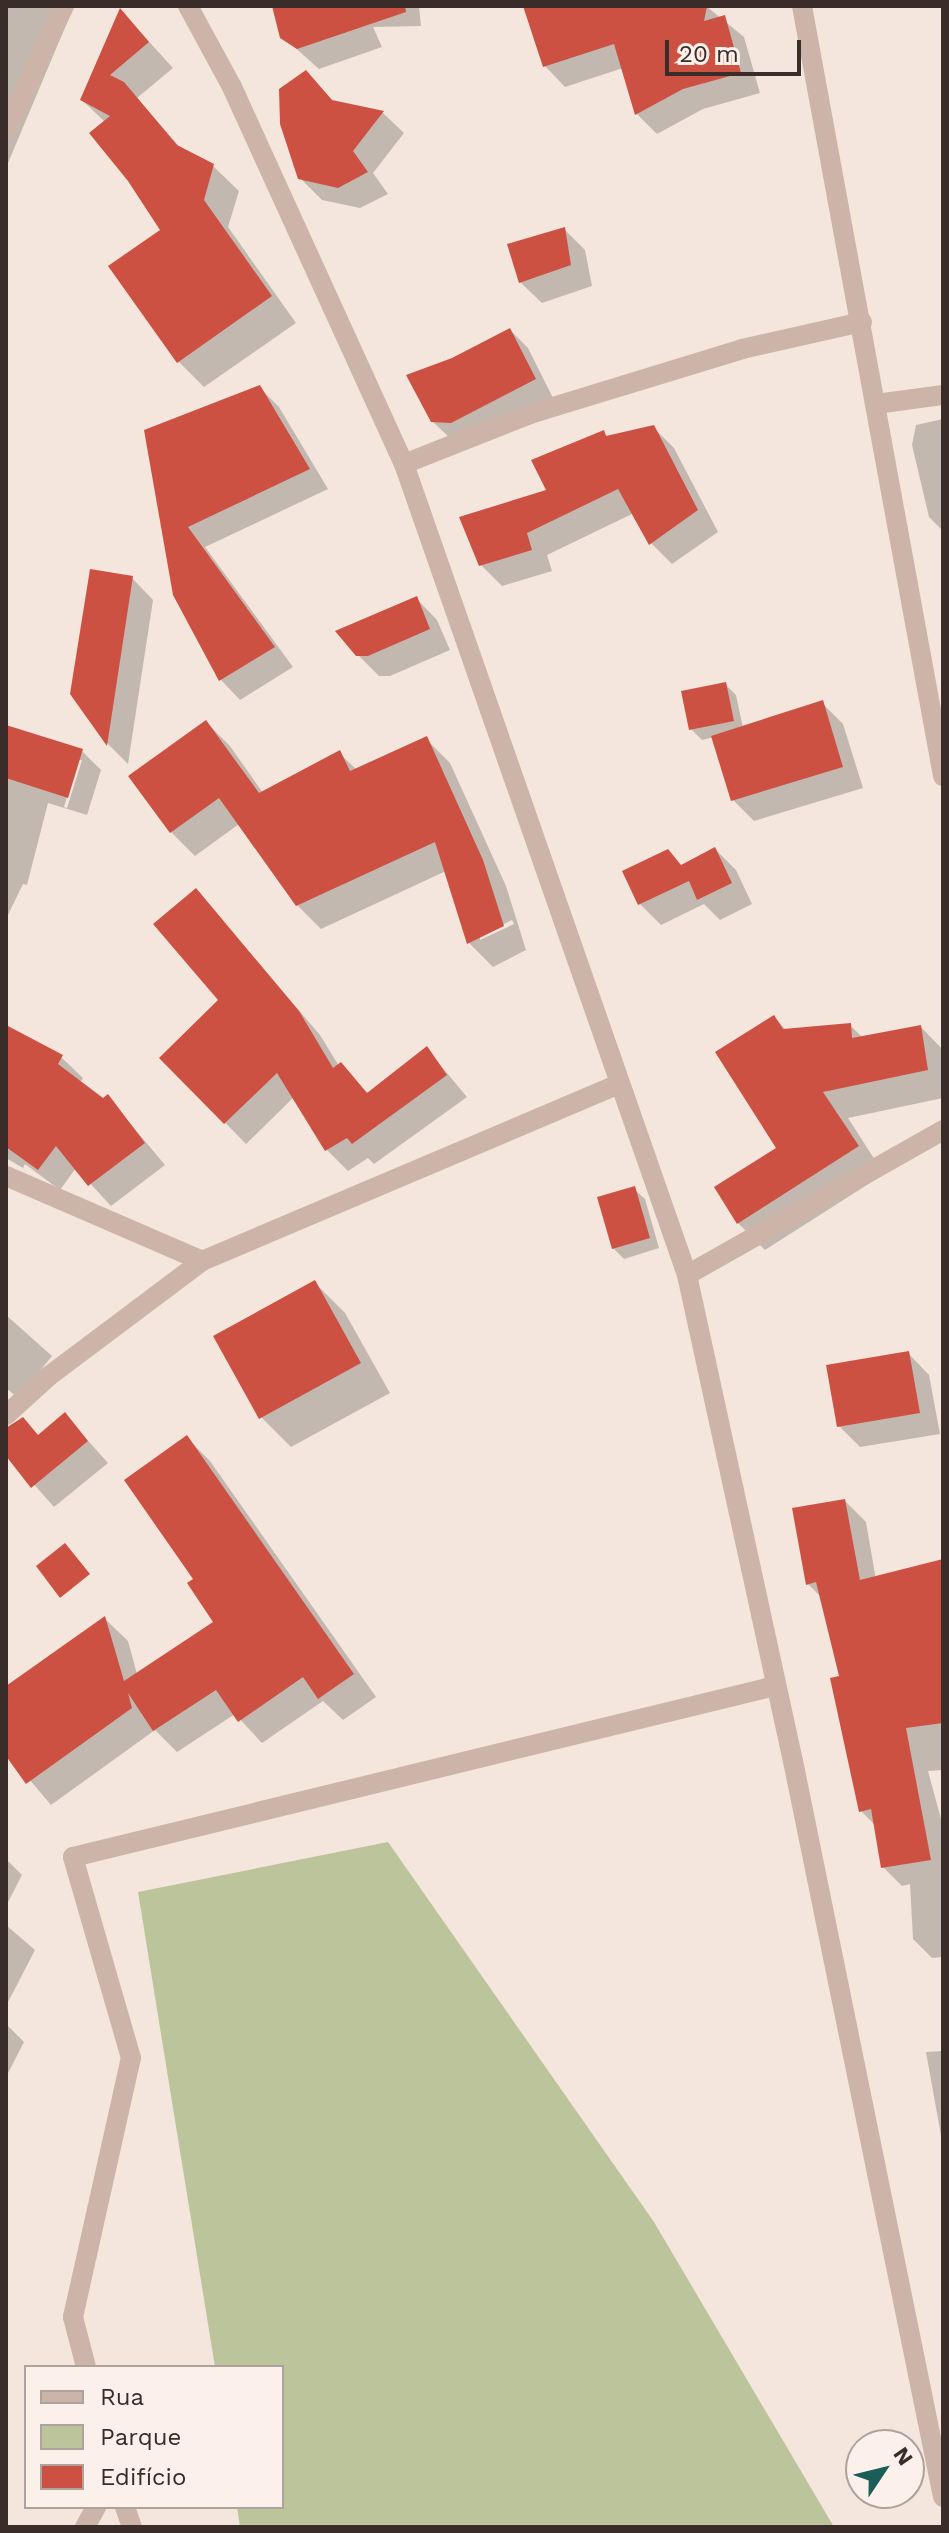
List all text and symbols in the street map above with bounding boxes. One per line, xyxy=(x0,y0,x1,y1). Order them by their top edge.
scale bar xyxy=(669,24,805,74)
text: 20 m xyxy=(679,40,739,68)
legend xyxy=(24,2365,284,2509)
text: Rua xyxy=(100,2383,144,2411)
text: Parque xyxy=(100,2423,181,2451)
north arrow xyxy=(845,2429,925,2509)
text: N xyxy=(889,2442,918,2470)
text: Edifício xyxy=(100,2463,186,2491)

